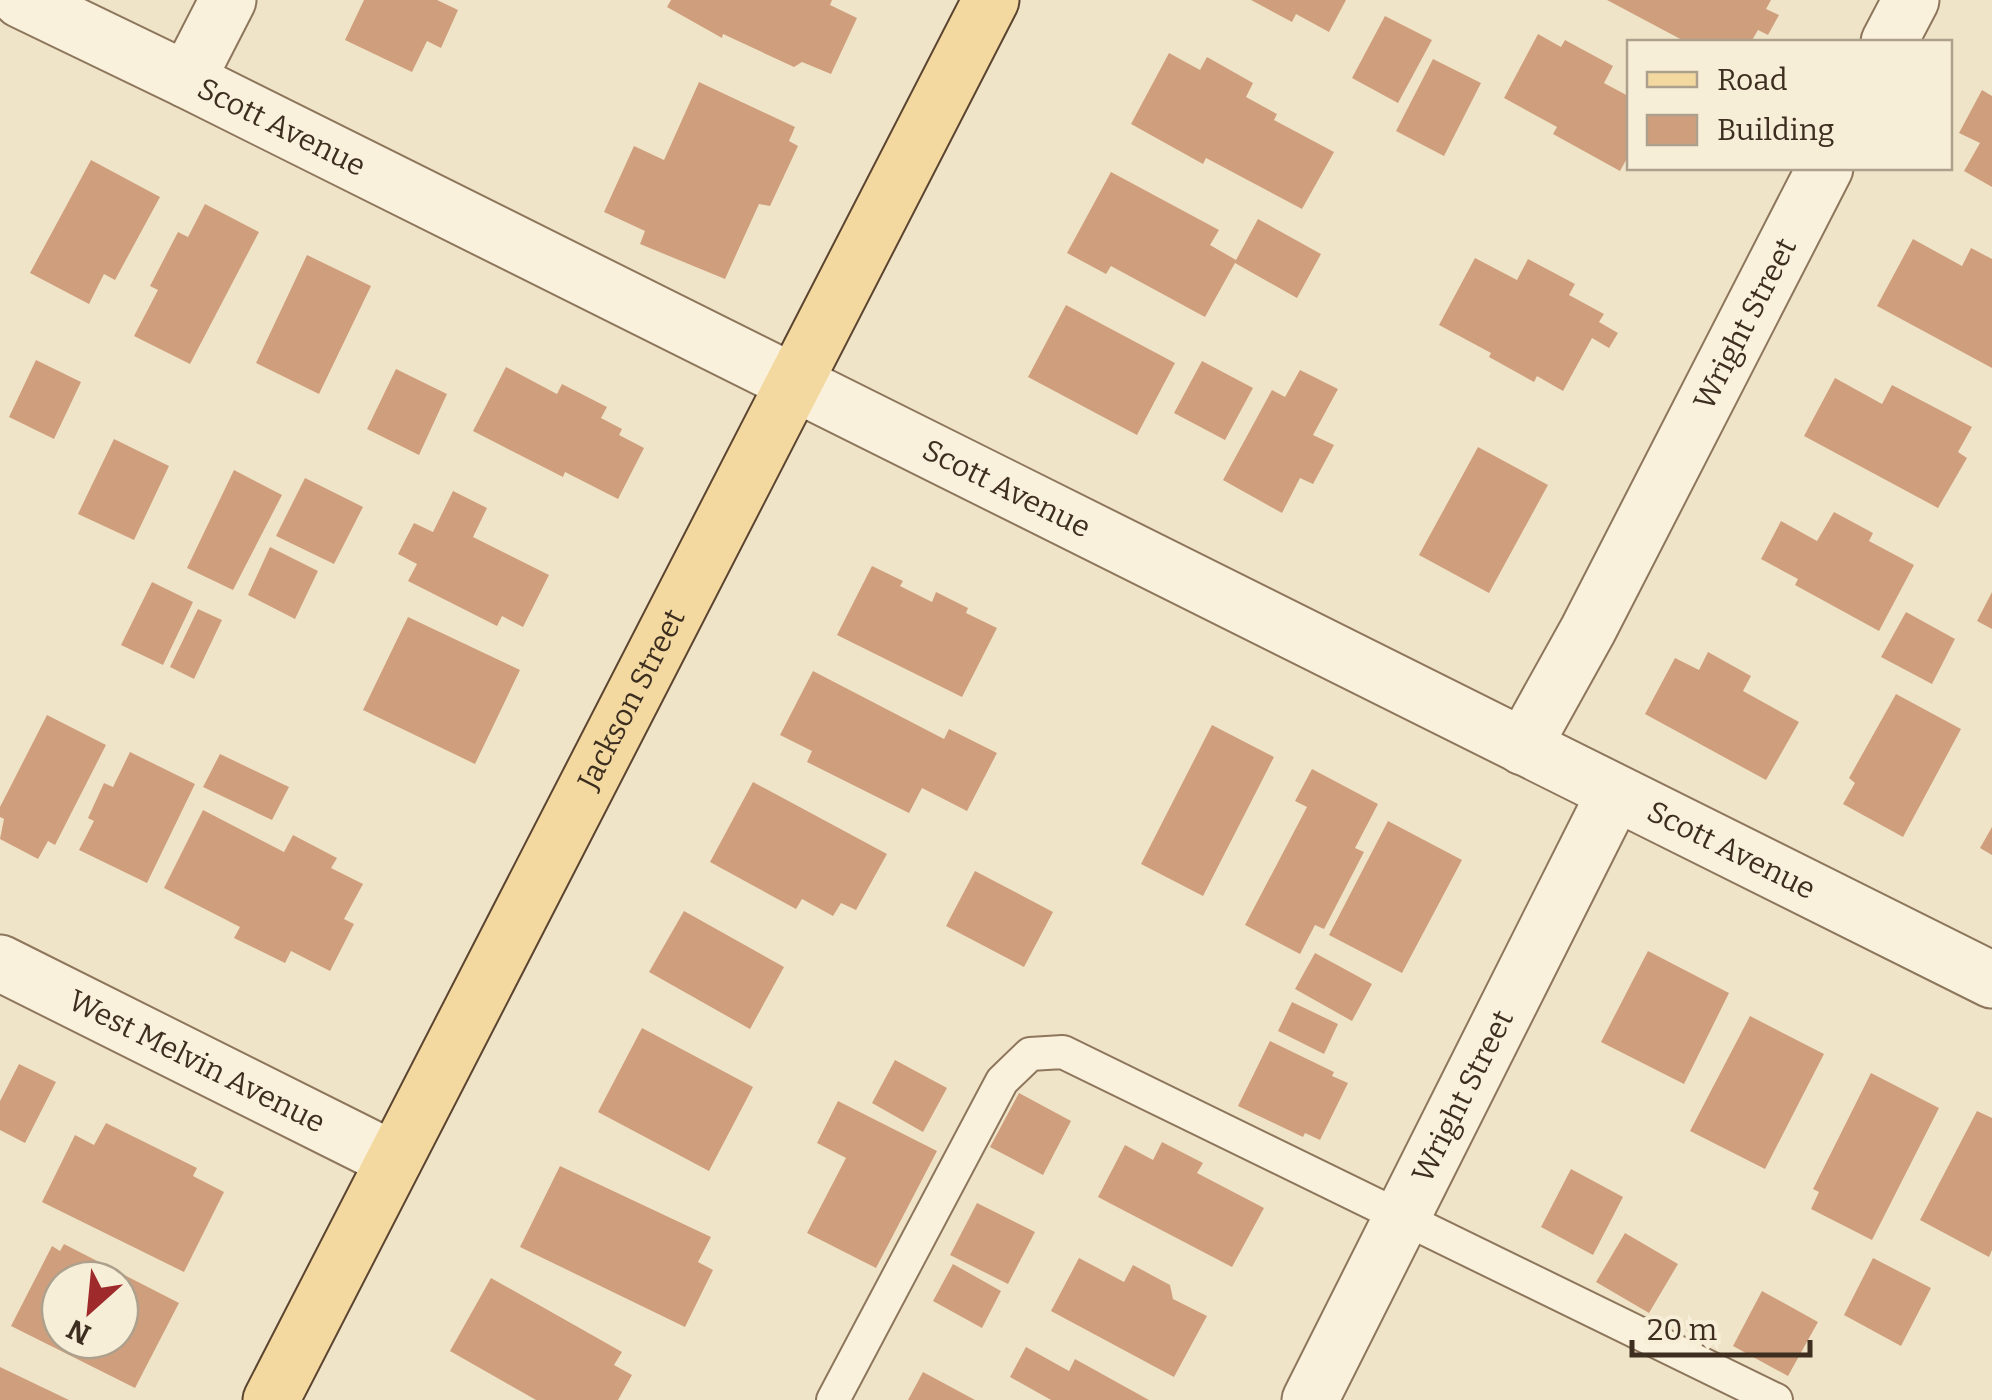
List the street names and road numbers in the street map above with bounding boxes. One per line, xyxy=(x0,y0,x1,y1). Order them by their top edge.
street label: Scott Avenue xyxy=(192,70,372,184)
street label: Wright Street xyxy=(1686,232,1804,416)
street label: Scott Avenue xyxy=(917,432,1096,546)
street label: Jackson Street xyxy=(570,603,693,796)
street label: Scott Avenue xyxy=(1641,793,1821,907)
street label: West Melvin Avenue xyxy=(63,982,331,1141)
street label: Wright Street xyxy=(1404,1004,1521,1188)

